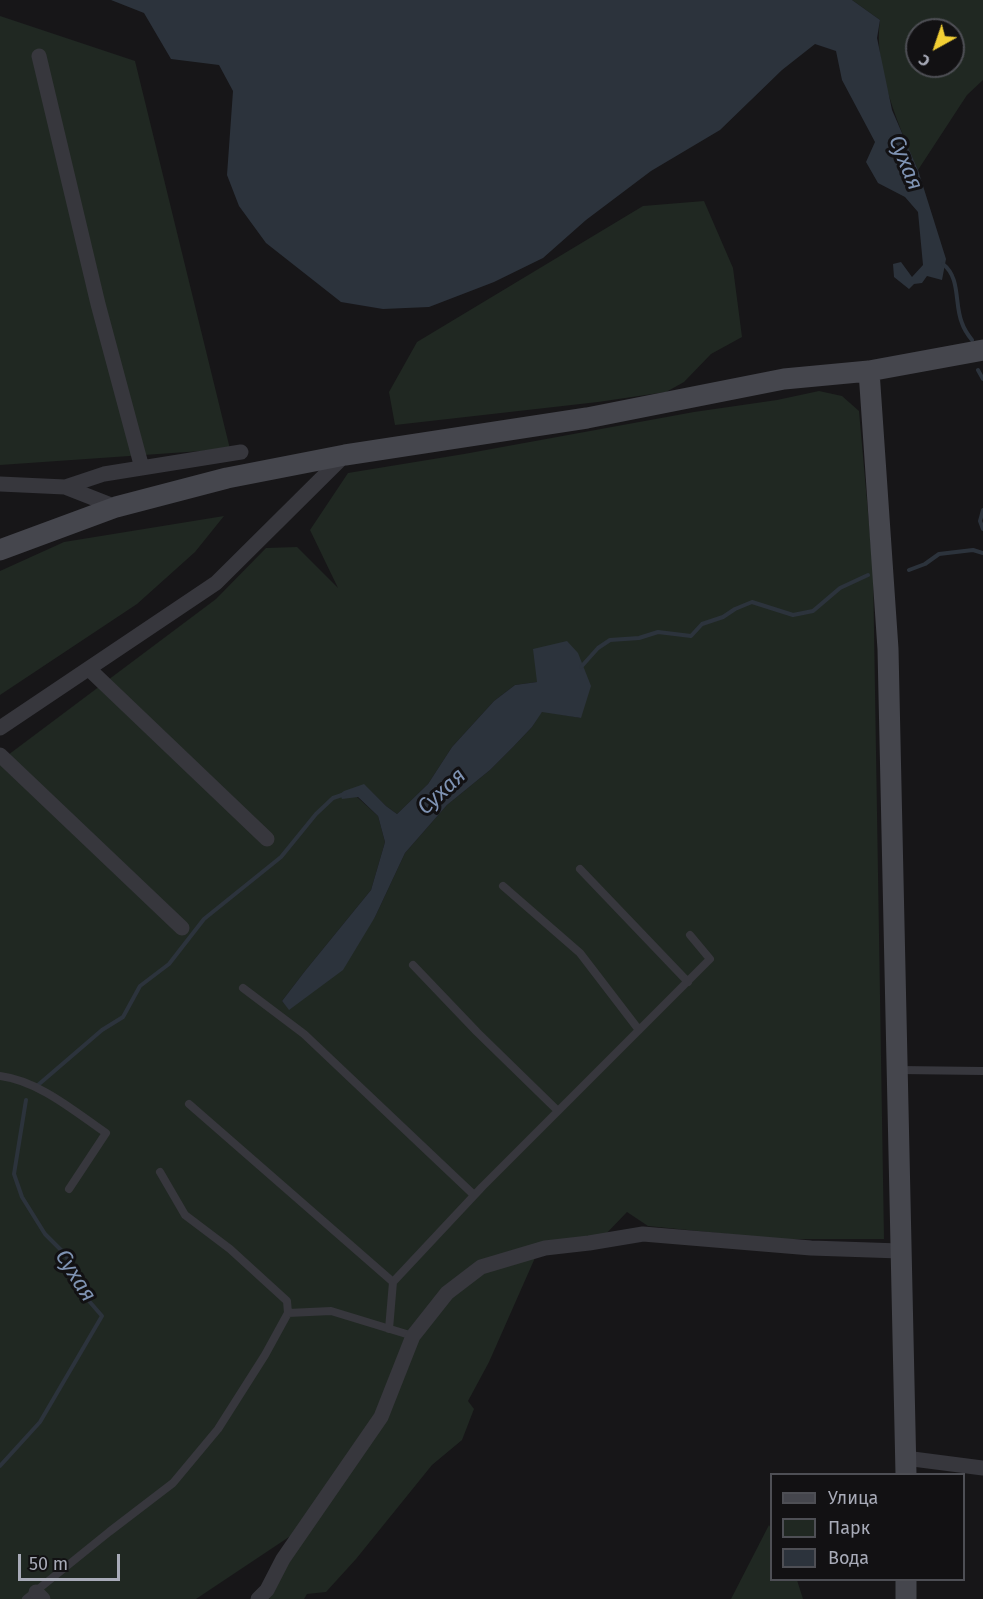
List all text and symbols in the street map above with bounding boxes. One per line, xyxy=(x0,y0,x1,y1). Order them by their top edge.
north arrow xyxy=(905,18,965,78)
text: С xyxy=(915,50,934,71)
water label: Сухая xyxy=(882,132,928,194)
water label: Сухая xyxy=(412,763,472,821)
water label: Сухая xyxy=(49,1245,101,1307)
legend xyxy=(770,1473,965,1581)
text: Улица xyxy=(828,1487,878,1509)
text: Парк xyxy=(828,1517,870,1539)
scale bar xyxy=(21,1542,123,1580)
text: Вода xyxy=(828,1547,869,1569)
text: 50 m xyxy=(29,1553,68,1575)

